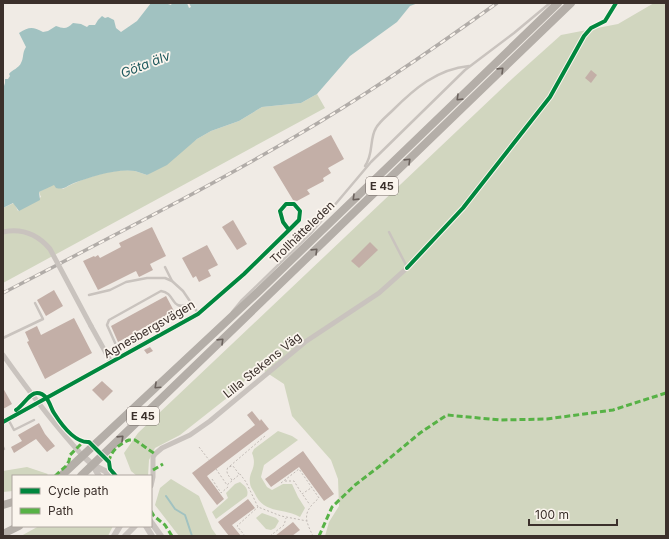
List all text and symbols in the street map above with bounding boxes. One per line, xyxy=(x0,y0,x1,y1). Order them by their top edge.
water label: Göta älv xyxy=(118,47,173,81)
one-way arrow xyxy=(497,68,504,75)
one-way arrow xyxy=(456,93,464,101)
one-way arrow xyxy=(403,158,411,166)
road number: E 45 xyxy=(366,177,398,195)
one-way arrow xyxy=(352,193,360,201)
street label: Trollhätteleden xyxy=(267,197,337,267)
one-way arrow xyxy=(310,249,317,256)
street label: Agnesbergsvägen xyxy=(101,297,197,361)
street label: Lilla Stekens Väg xyxy=(220,329,304,401)
one-way arrow xyxy=(216,338,224,346)
one-way arrow xyxy=(154,381,162,389)
road number: E 45 xyxy=(127,407,159,425)
one-way arrow xyxy=(116,435,124,443)
legend xyxy=(12,475,152,527)
text: Cycle path xyxy=(48,483,109,498)
scale bar xyxy=(529,501,617,527)
text: Path xyxy=(48,503,73,518)
text: 100 m xyxy=(535,507,569,522)

